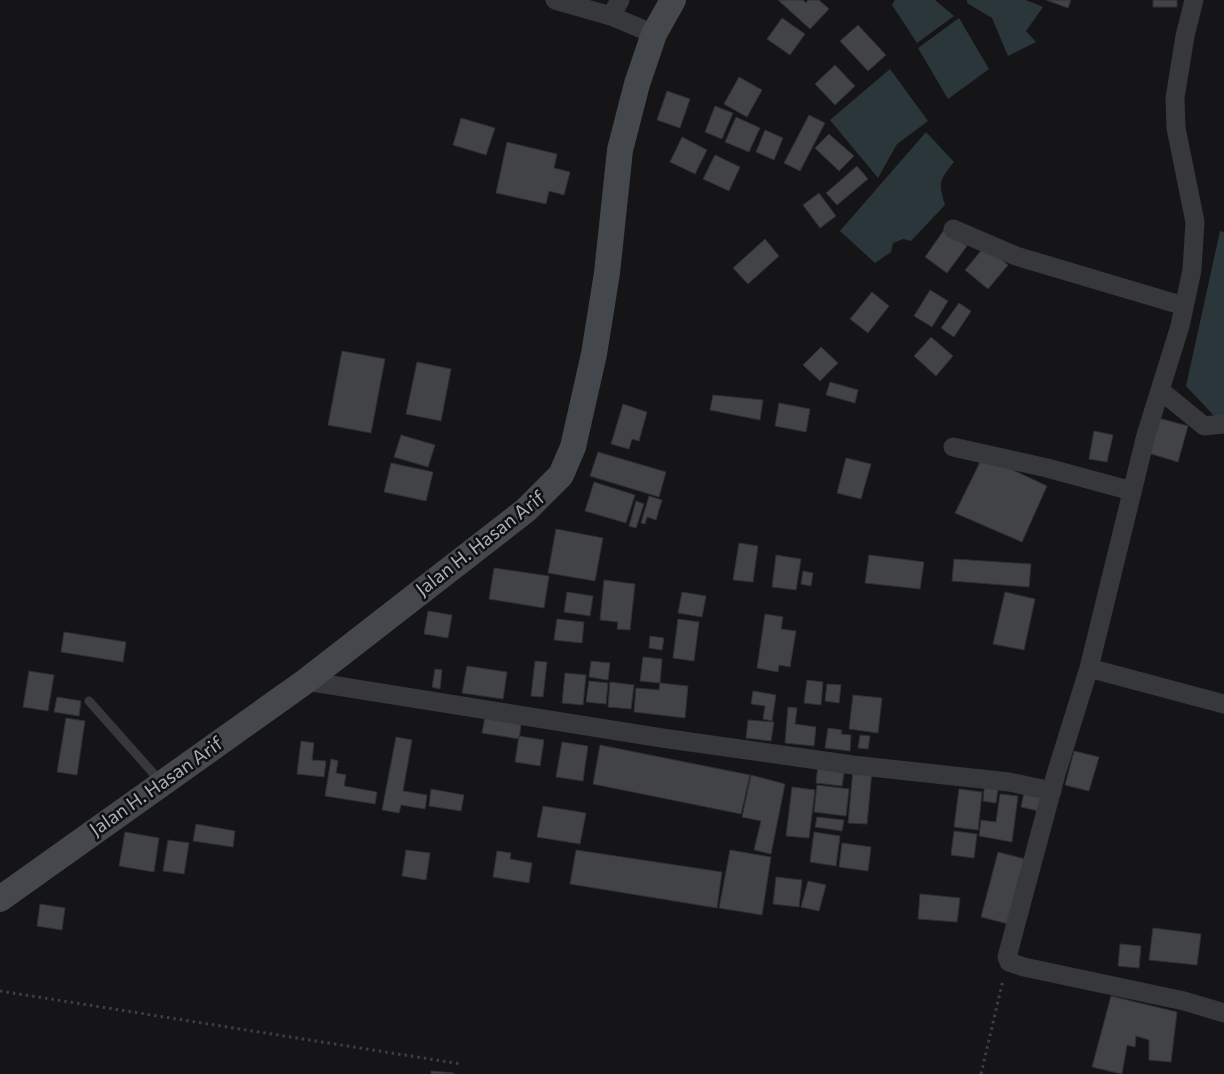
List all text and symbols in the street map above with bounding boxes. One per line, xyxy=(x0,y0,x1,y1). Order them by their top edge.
street label: Jalan H. Hasan Arif xyxy=(411,485,549,600)
street label: Jalan H. Hasan Arif xyxy=(85,731,227,840)

